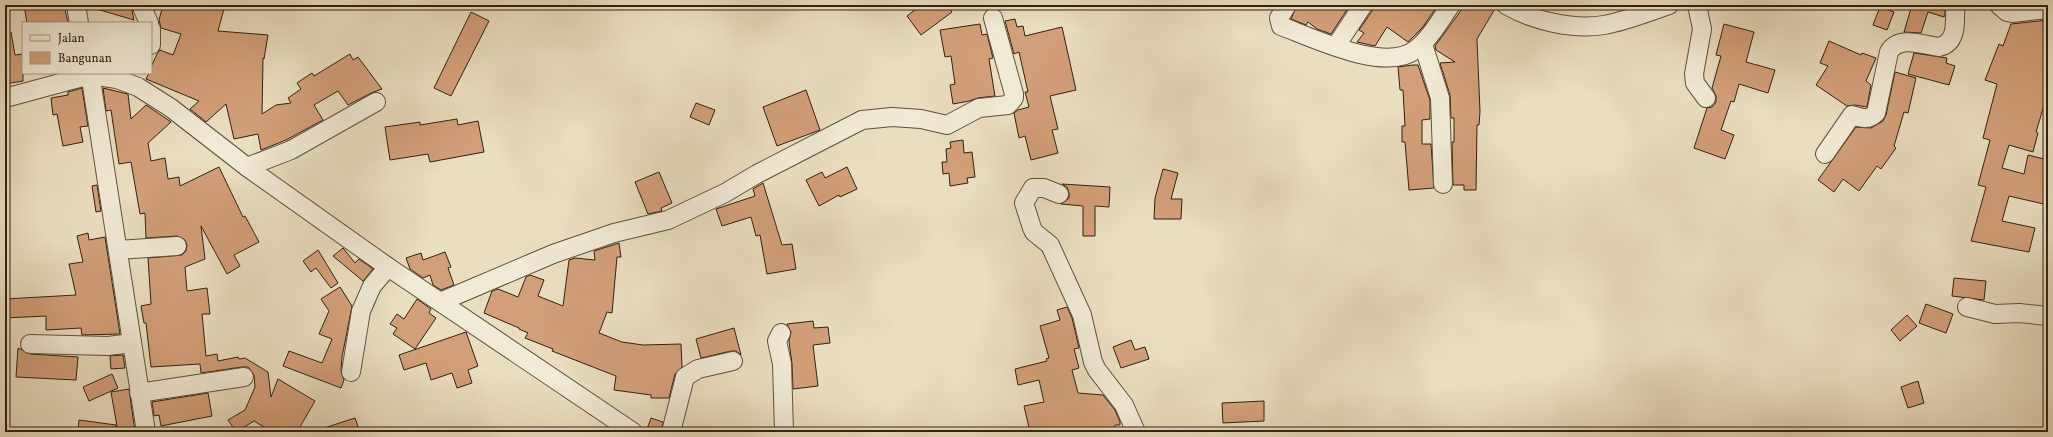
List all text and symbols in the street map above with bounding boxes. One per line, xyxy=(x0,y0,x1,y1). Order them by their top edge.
legend xyxy=(22,22,152,74)
text: Jalan xyxy=(58,31,85,47)
text: Bangunan xyxy=(58,51,112,67)

